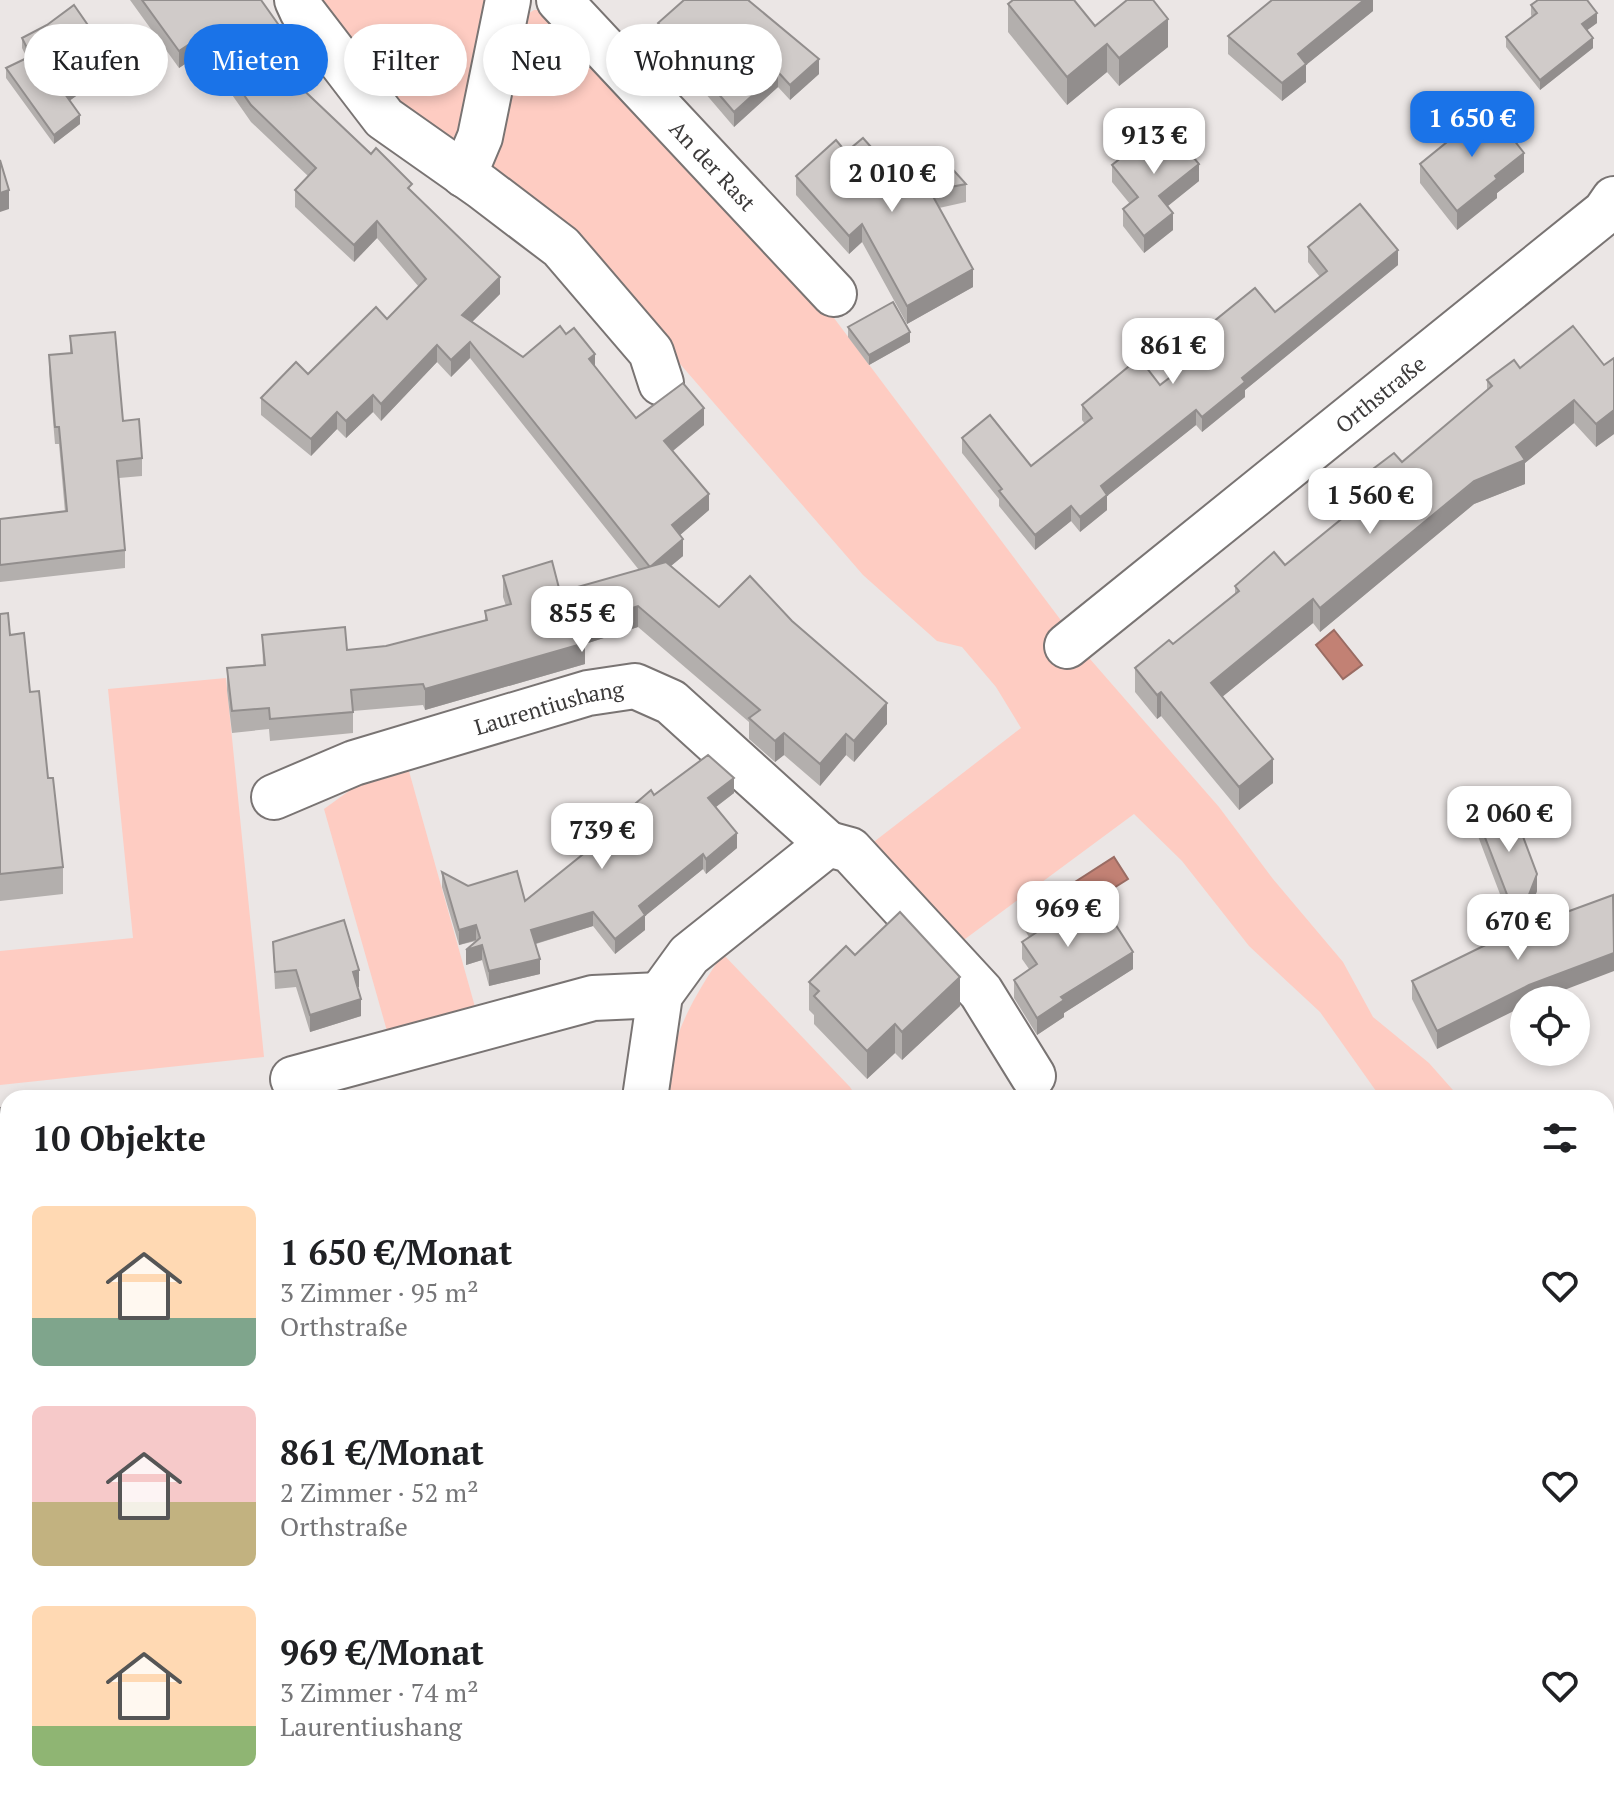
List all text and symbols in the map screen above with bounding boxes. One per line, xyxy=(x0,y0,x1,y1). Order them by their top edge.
chip: Kaufen xyxy=(24,24,168,96)
chip: Mieten xyxy=(184,24,328,96)
chip: Filter xyxy=(344,24,467,96)
chip: Neu xyxy=(483,24,590,96)
chip: Wohnung xyxy=(606,24,782,96)
pin: 1 650 € xyxy=(1398,91,1546,159)
text: 1 650 € xyxy=(1428,100,1516,134)
pin: 913 € xyxy=(1098,108,1210,176)
street label: An der Rast xyxy=(664,114,763,216)
text: 913 € xyxy=(1121,117,1187,151)
pin: 2 010 € xyxy=(818,146,966,214)
text: 2 010 € xyxy=(848,155,936,189)
pin: 861 € xyxy=(1117,318,1229,386)
text: 861 € xyxy=(1140,327,1206,361)
street label: Orthstraße xyxy=(1329,348,1431,439)
pin: 1 560 € xyxy=(1296,468,1444,536)
text: 1 560 € xyxy=(1326,477,1414,511)
pin: 855 € xyxy=(526,586,638,654)
text: 855 € xyxy=(549,595,615,629)
street label: Laurentiushang xyxy=(471,673,626,741)
pin: 2 060 € xyxy=(1435,786,1583,854)
text: 2 060 € xyxy=(1465,795,1553,829)
pin: 739 € xyxy=(546,803,658,871)
text: 739 € xyxy=(569,812,635,846)
pin: 969 € xyxy=(1012,881,1124,949)
text: 969 € xyxy=(1035,890,1101,924)
pin: 670 € xyxy=(1462,894,1574,962)
text: 670 € xyxy=(1485,903,1551,937)
map controls xyxy=(1510,986,1590,1066)
button: locate xyxy=(1510,986,1590,1066)
text: 10 Objekte xyxy=(32,1116,206,1161)
icon: filters xyxy=(1538,1116,1582,1160)
text: 1 650 €/Monat xyxy=(280,1230,512,1275)
icon: home xyxy=(96,1238,192,1334)
icon: heart xyxy=(1538,1264,1582,1308)
text: 3 Zimmer · 95 m² xyxy=(280,1275,478,1309)
text: Orthstraße xyxy=(280,1309,408,1343)
text: 861 €/Monat xyxy=(280,1430,484,1475)
icon: home xyxy=(96,1438,192,1534)
icon: heart xyxy=(1538,1464,1582,1508)
text: 2 Zimmer · 52 m² xyxy=(280,1475,478,1509)
text: Orthstraße xyxy=(280,1509,408,1543)
text: 969 €/Monat xyxy=(280,1630,484,1675)
icon: home xyxy=(96,1638,192,1734)
icon: heart xyxy=(1538,1664,1582,1708)
text: 3 Zimmer · 74 m² xyxy=(280,1675,478,1709)
text: Laurentiushang xyxy=(280,1709,462,1743)

